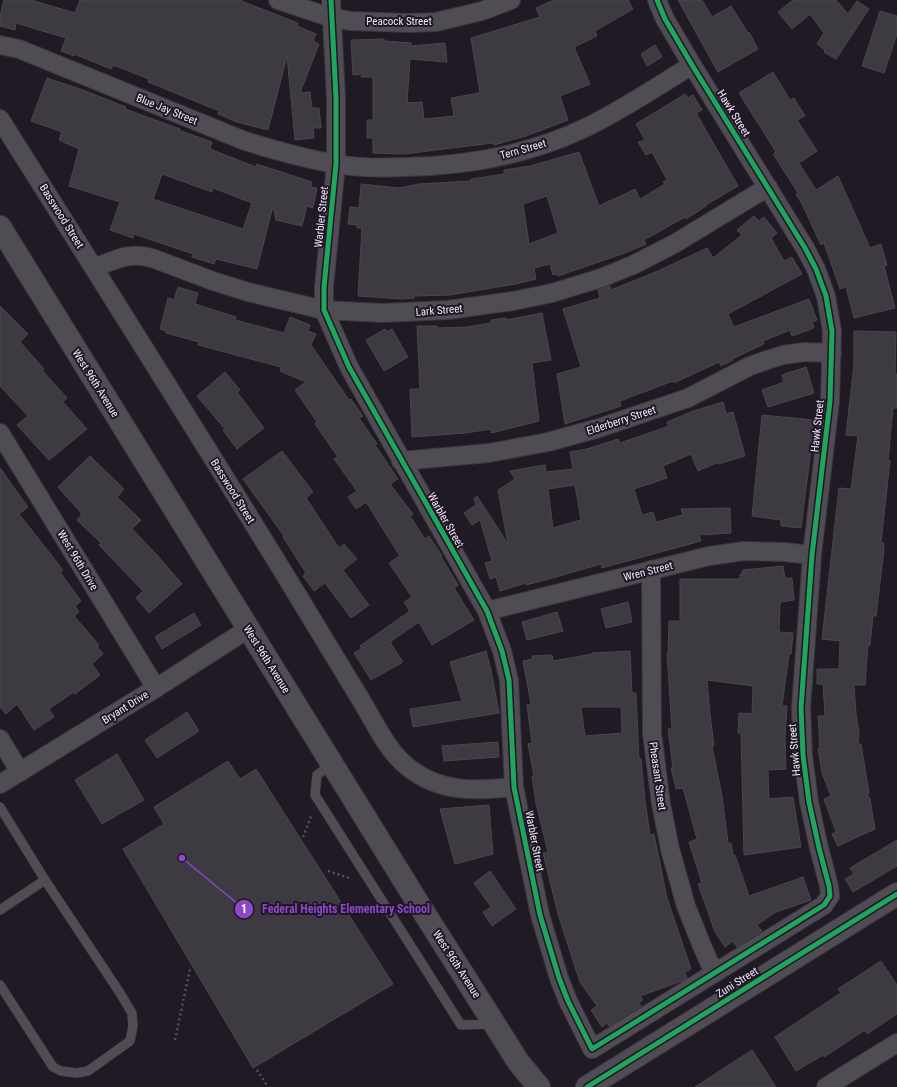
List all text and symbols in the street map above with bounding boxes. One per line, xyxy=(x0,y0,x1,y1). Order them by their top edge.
street label: Peacock Street xyxy=(366,15,432,28)
street label: Hawk Street xyxy=(714,88,753,139)
street label: Blue Jay Street xyxy=(134,91,199,128)
street label: Tern Street xyxy=(499,137,548,162)
street label: Basswood Street xyxy=(37,182,87,251)
street label: Warbler Street xyxy=(312,186,331,248)
street label: Lark Street xyxy=(415,302,463,319)
street label: West 96th Avenue xyxy=(69,347,122,420)
street label: Hawk Street xyxy=(808,399,827,453)
street label: Elderberry Street xyxy=(585,403,658,438)
street label: Basswood Street xyxy=(208,457,258,526)
street label: Warbler Street xyxy=(425,490,467,550)
street label: West 96th Drive xyxy=(54,528,101,593)
street label: Wren Street xyxy=(622,559,674,584)
street label: West 96th Avenue xyxy=(240,623,293,696)
street label: Bryant Drive xyxy=(100,688,151,727)
street label: Hawk Street xyxy=(786,723,803,777)
street label: Pheasant Street xyxy=(646,741,669,811)
street label: Warbler Street xyxy=(522,810,547,873)
callout: Federal Heights Elementary School xyxy=(234,897,438,921)
text: 1 xyxy=(241,902,247,916)
text: Federal Heights Elementary School xyxy=(262,902,430,916)
street label: West 96th Avenue xyxy=(430,928,483,1000)
street label: Zuni Street xyxy=(714,964,761,1000)

